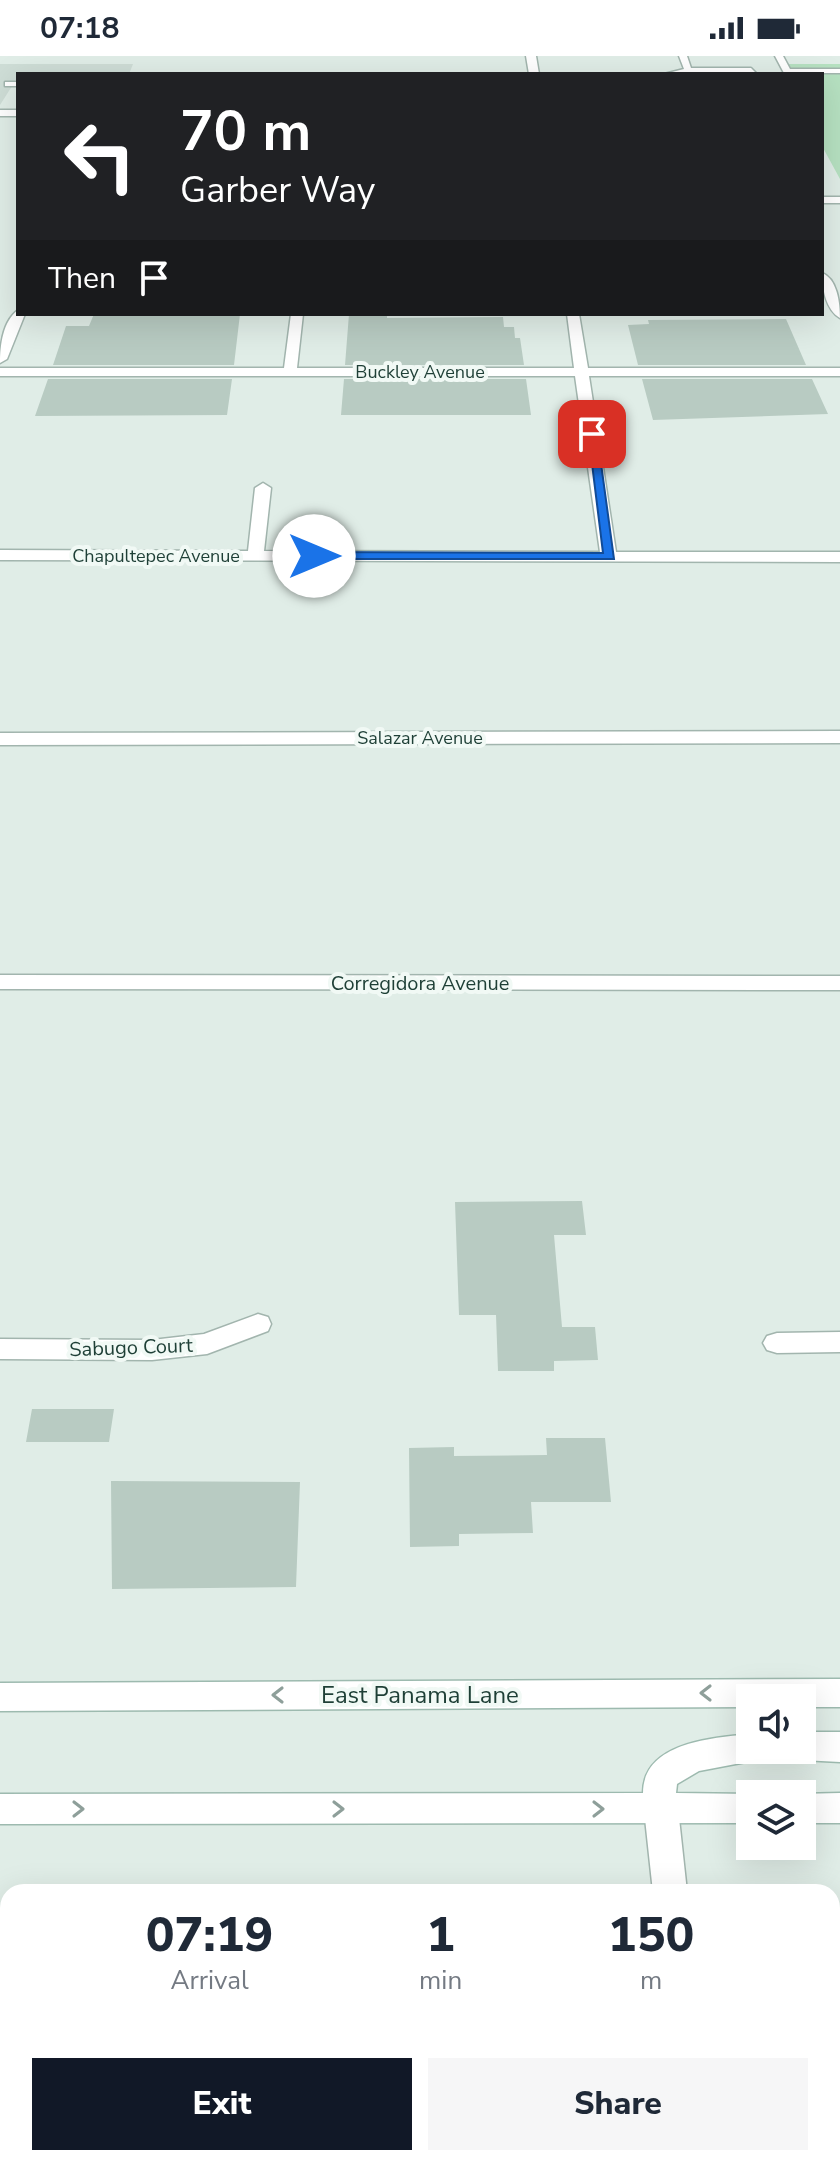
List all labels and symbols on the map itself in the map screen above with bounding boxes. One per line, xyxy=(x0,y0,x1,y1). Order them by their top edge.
street label: Buckley Avenue xyxy=(355,360,485,384)
pin xyxy=(558,400,626,468)
position arrow xyxy=(272,514,356,598)
street label: Chapultepec Avenue xyxy=(72,544,240,568)
street label: Salazar Avenue xyxy=(357,726,483,750)
street label: Corregidora Avenue xyxy=(331,970,509,997)
street label: Sabugo Court xyxy=(69,1332,194,1363)
street label: East Panama Lane xyxy=(321,1679,519,1711)
one-way arrow xyxy=(699,1684,712,1702)
one-way arrow xyxy=(271,1687,284,1704)
one-way arrow xyxy=(72,1800,85,1818)
one-way arrow xyxy=(332,1800,345,1818)
one-way arrow xyxy=(592,1800,605,1818)

